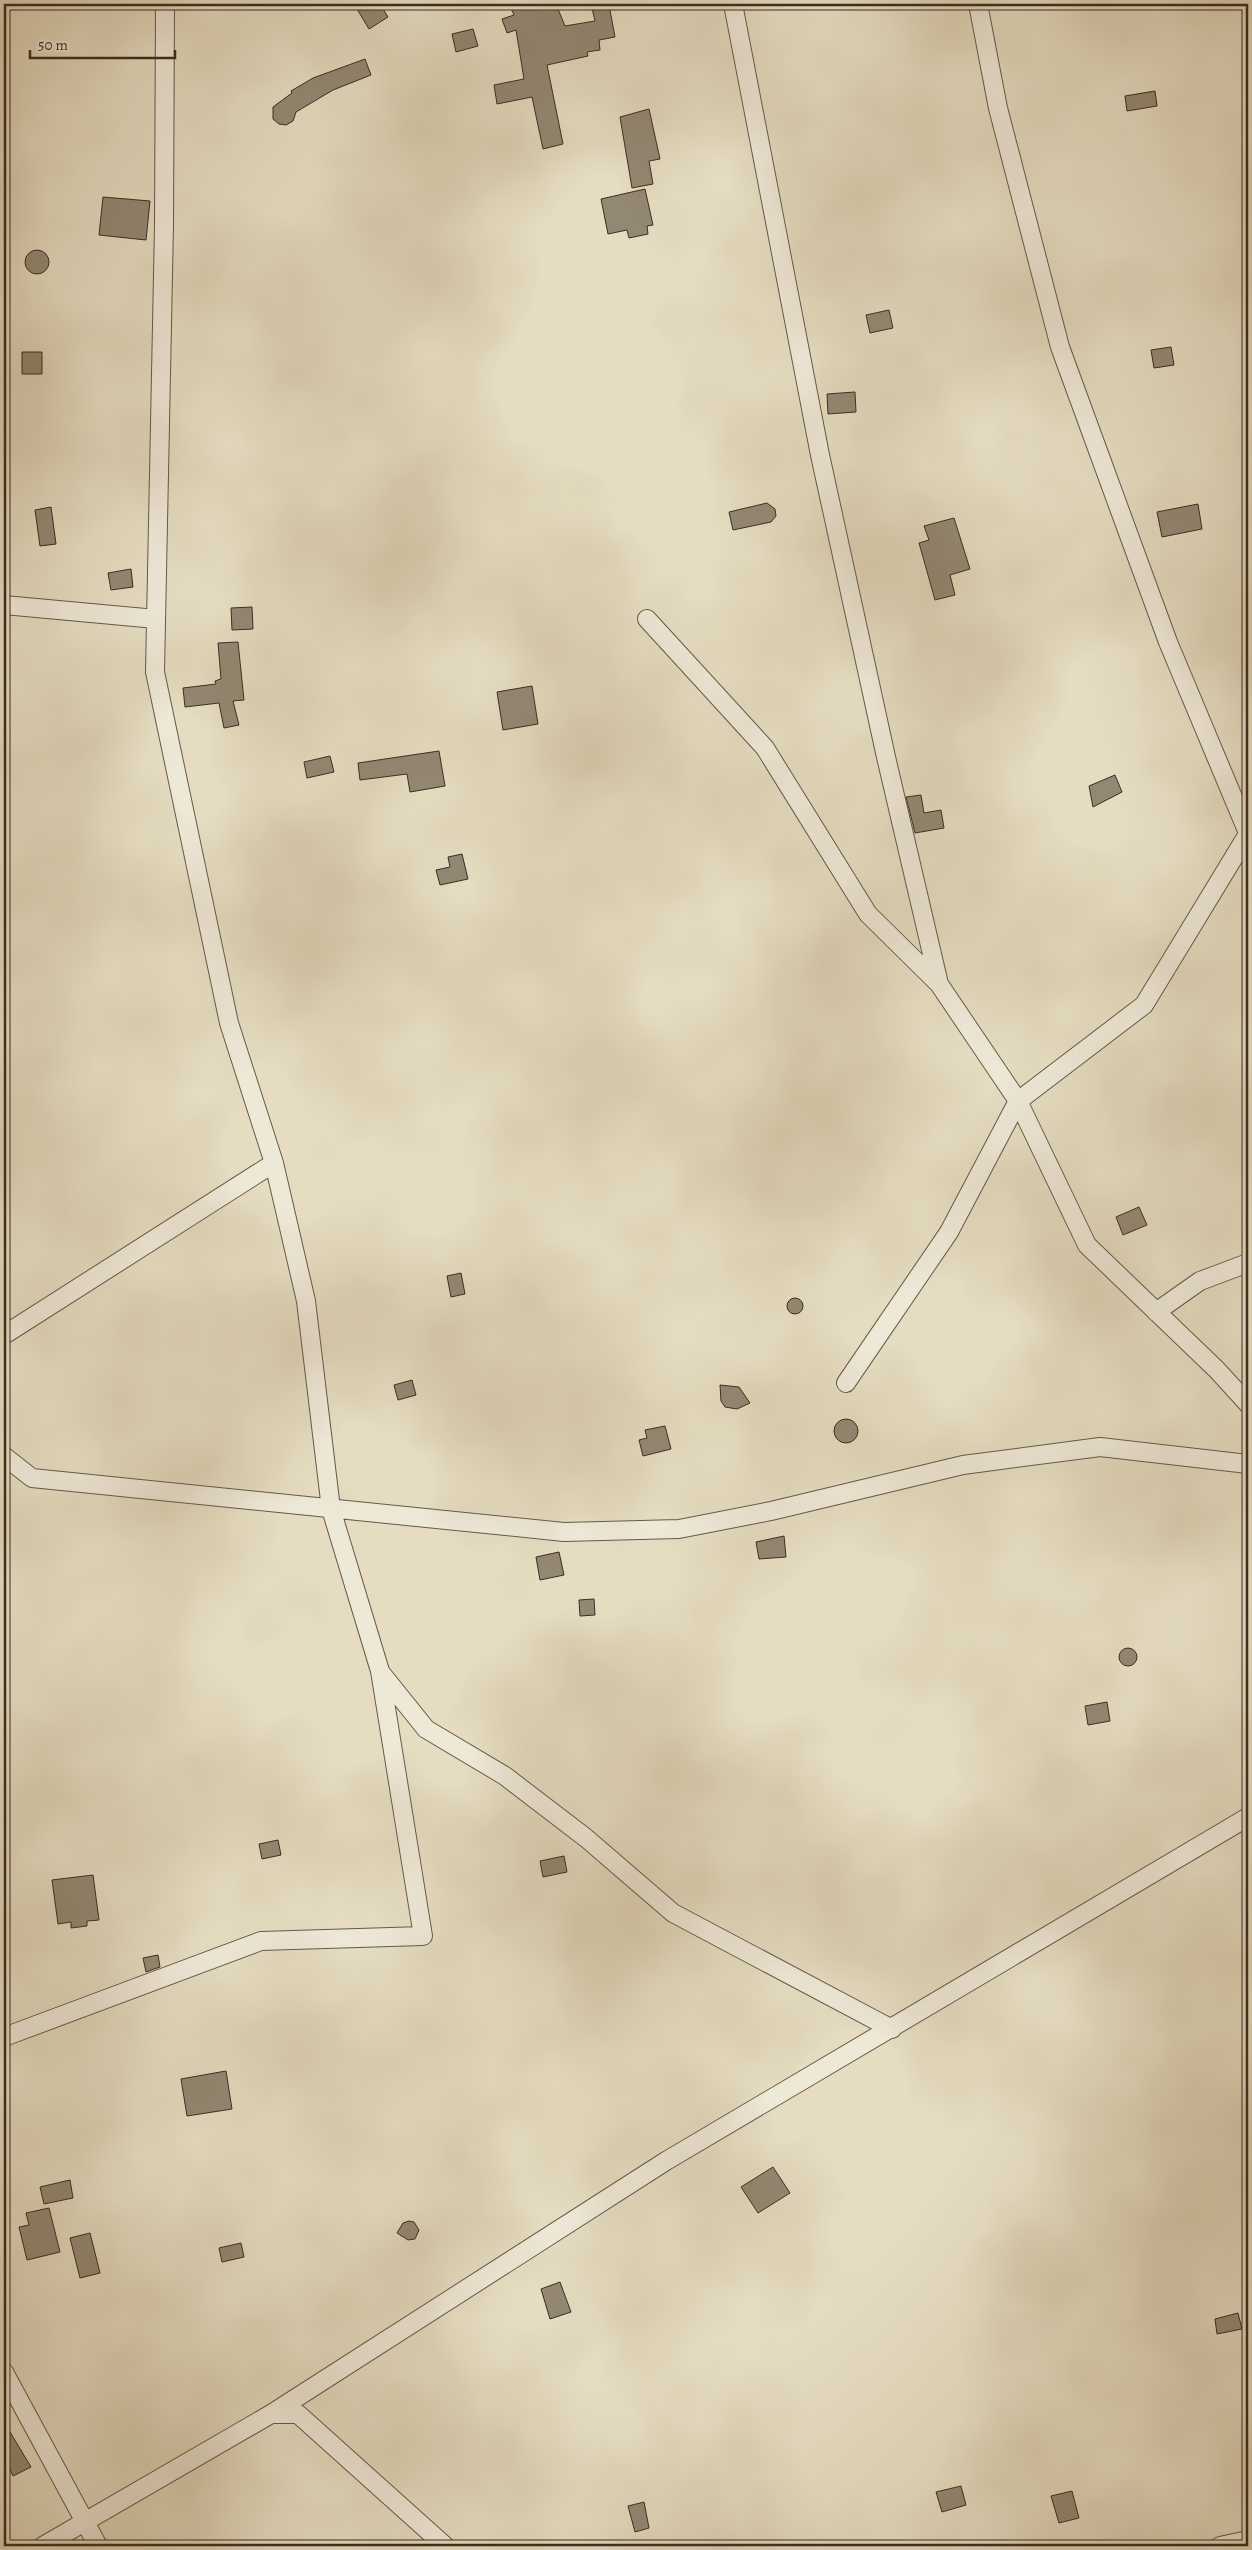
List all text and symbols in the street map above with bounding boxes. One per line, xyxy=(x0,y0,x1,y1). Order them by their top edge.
scale bar xyxy=(30,28,175,60)
text: 50 m xyxy=(38,35,68,55)

